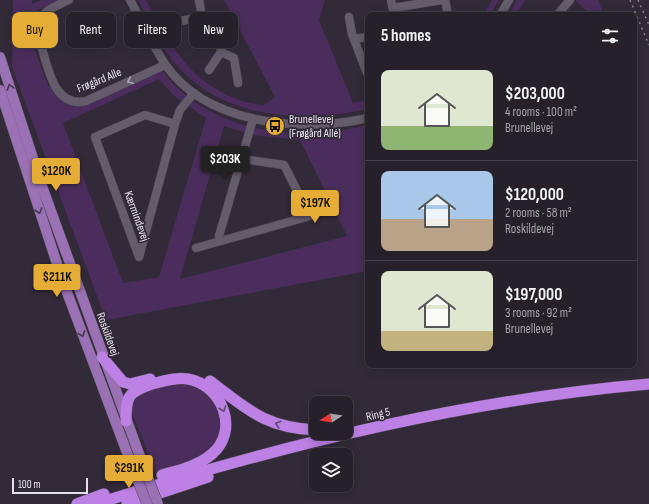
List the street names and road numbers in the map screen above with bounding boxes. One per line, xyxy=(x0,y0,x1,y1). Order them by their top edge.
street label: Frøgård Alle xyxy=(75,65,124,96)
street label: Kærmindevej xyxy=(121,189,153,243)
street label: Roskildevej xyxy=(93,310,122,358)
street label: Ring 5 xyxy=(365,404,392,425)

